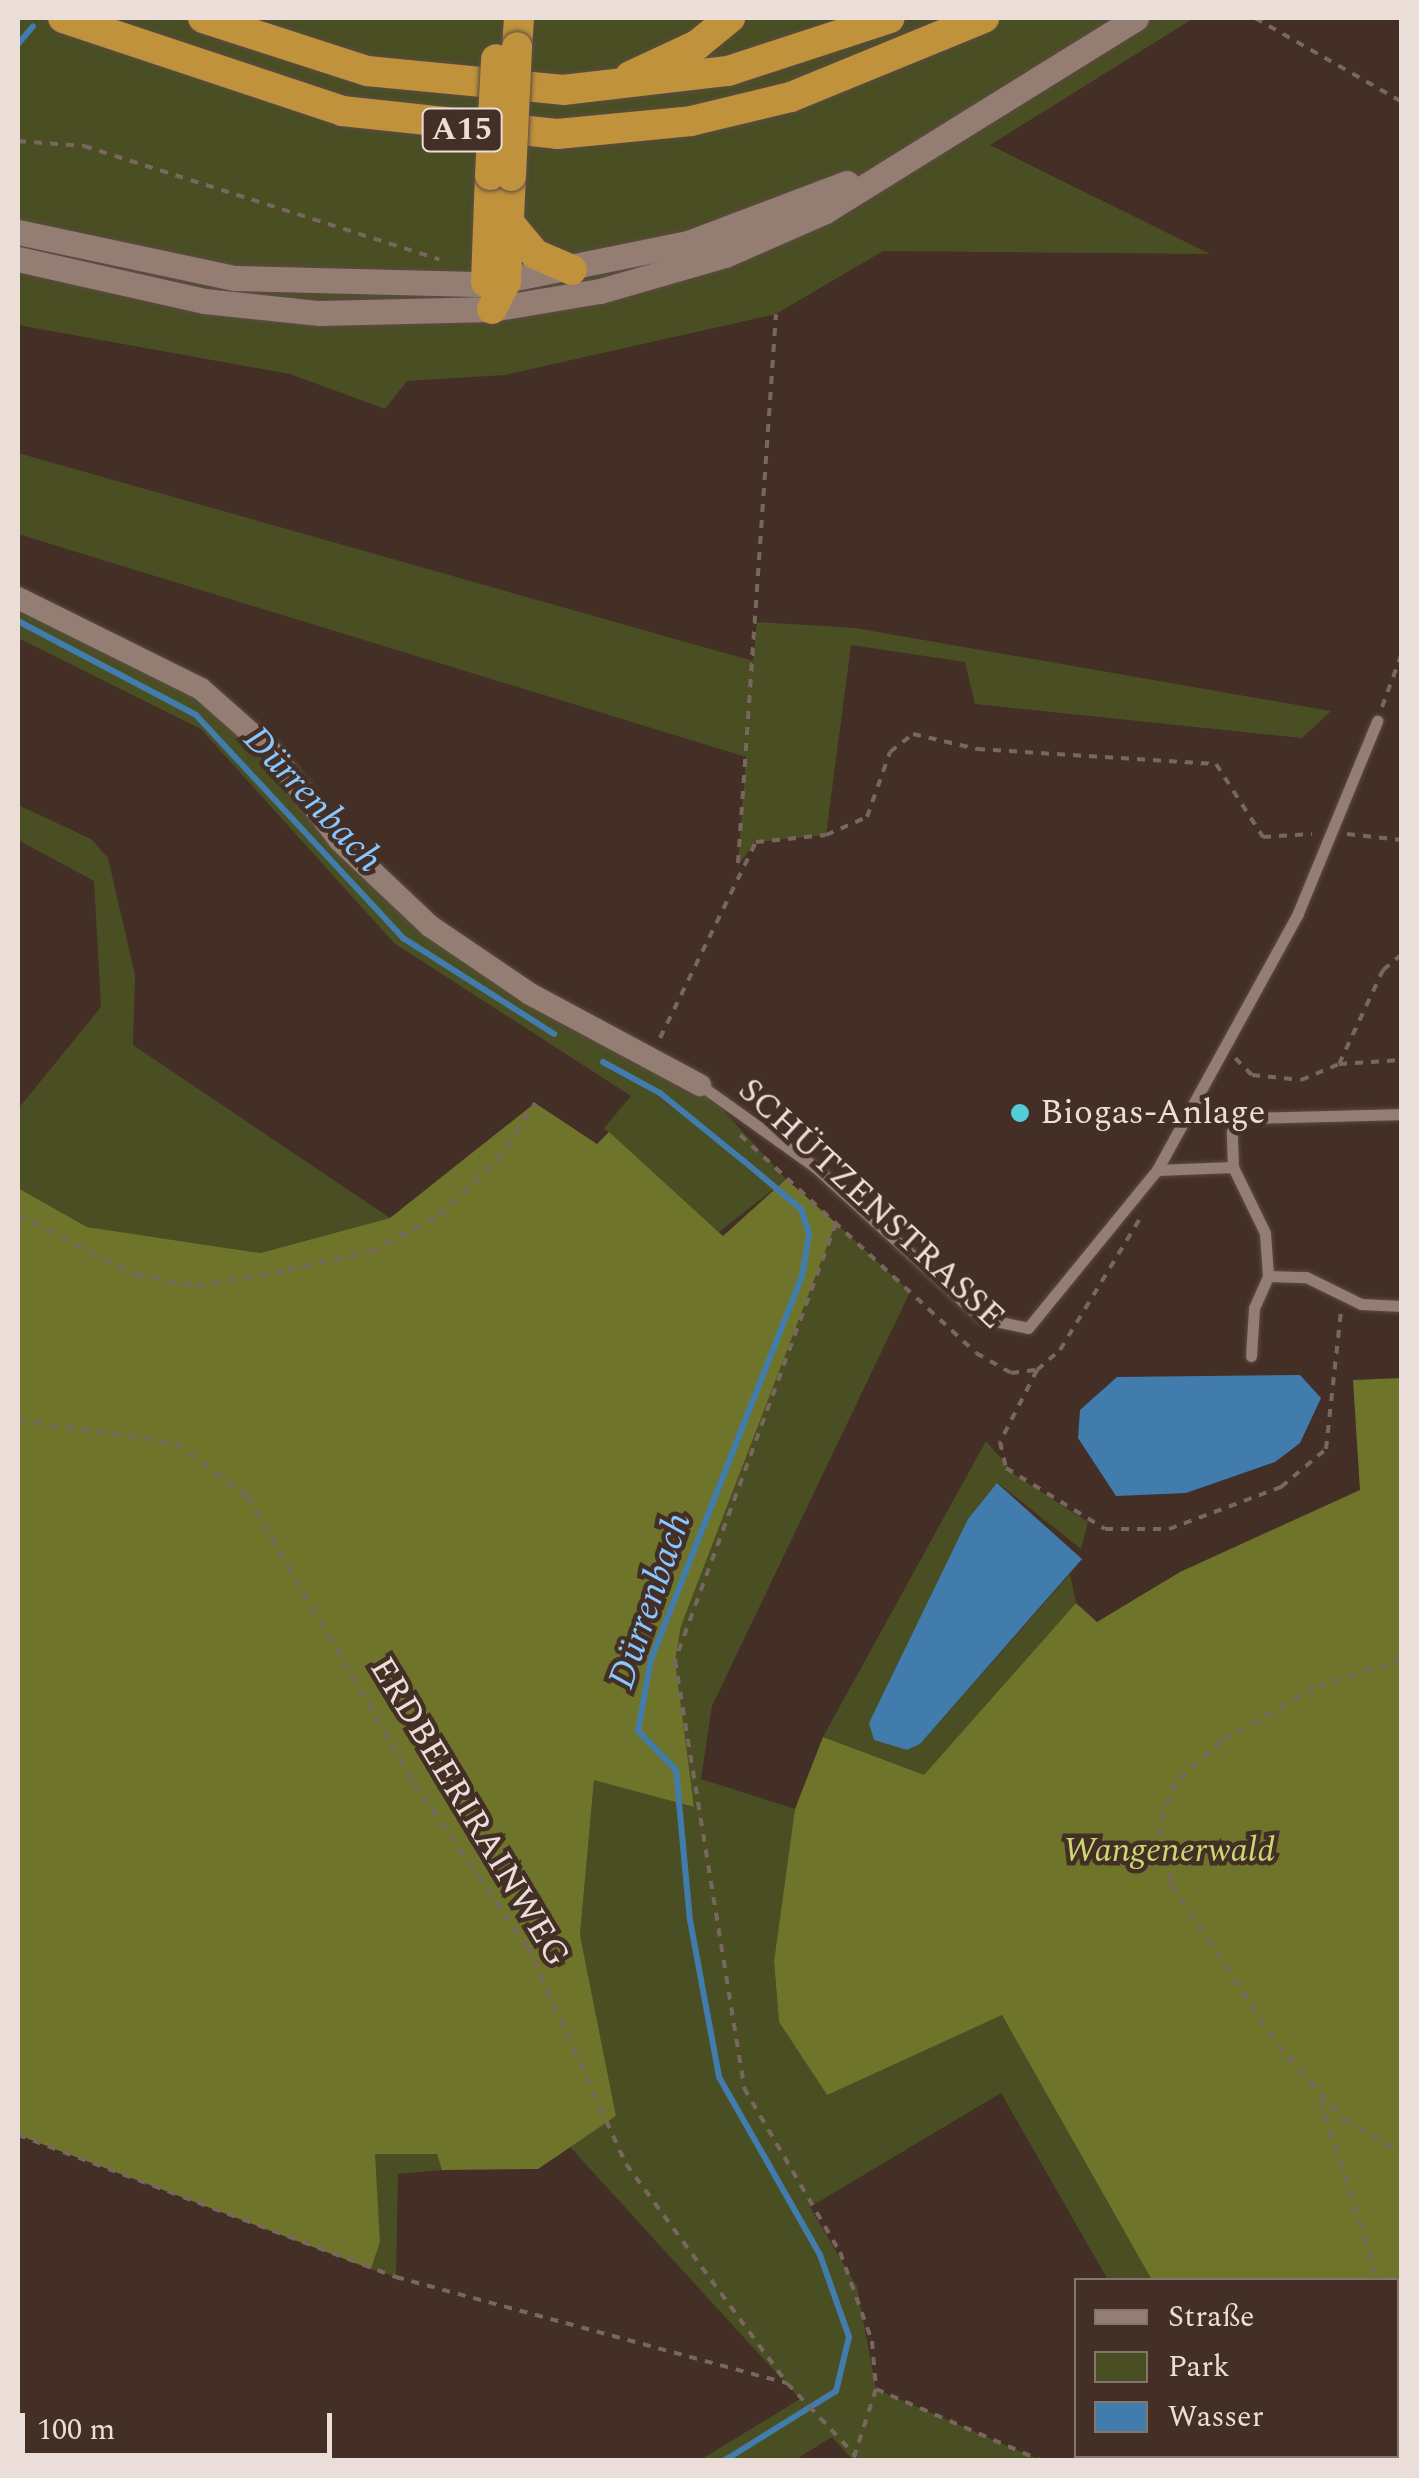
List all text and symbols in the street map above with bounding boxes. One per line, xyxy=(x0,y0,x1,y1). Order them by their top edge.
road number: A15 xyxy=(420,103,504,157)
water label: Dürrenbach xyxy=(233,717,391,883)
street label: SCHÜTZENSTRASSE xyxy=(729,1070,1013,1338)
place label: Biogas-Anlage xyxy=(1040,1092,1266,1134)
marker: Biogas-Anlage xyxy=(1009,1102,1031,1124)
water label: Dürrenbach xyxy=(600,1507,702,1695)
street label: ERDBEERIRAINWEG xyxy=(360,1650,578,1974)
park label: Wangenerwald xyxy=(1063,1830,1275,1872)
legend xyxy=(1074,2278,1399,2458)
text: Straße xyxy=(1168,2294,1255,2340)
text: Park xyxy=(1168,2344,1230,2390)
scale bar xyxy=(25,2393,338,2455)
text: Wasser xyxy=(1168,2394,1264,2440)
text: 100 m xyxy=(37,2407,115,2453)

